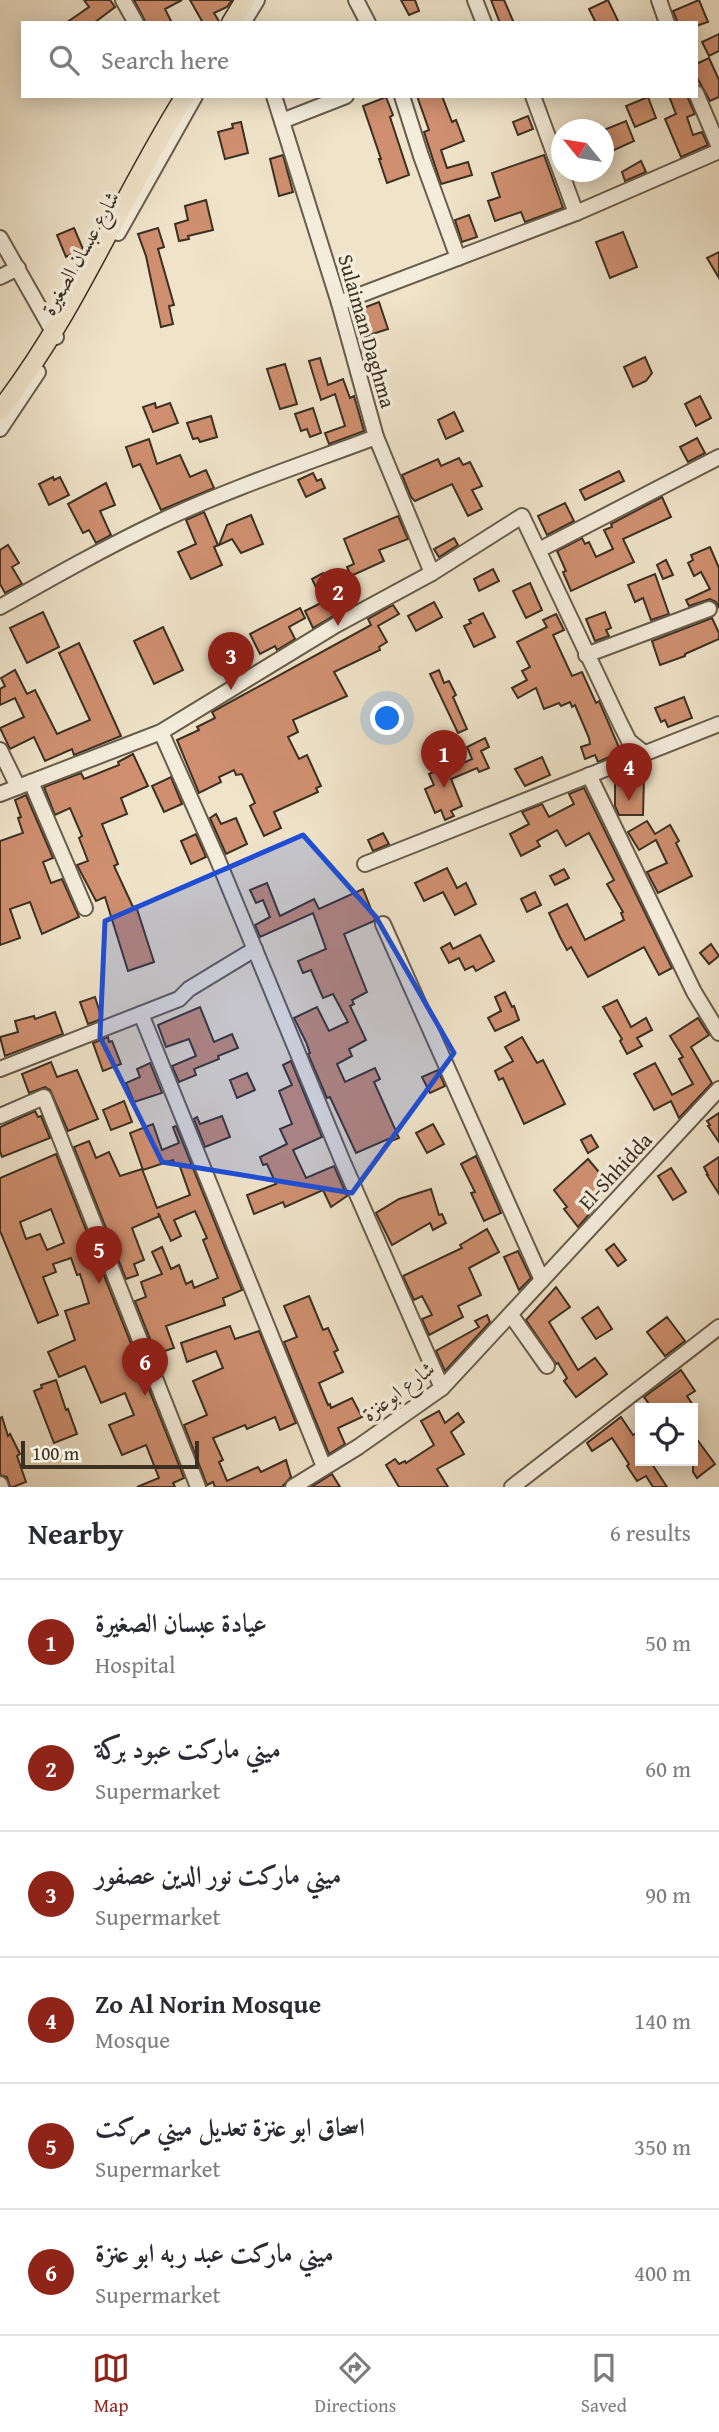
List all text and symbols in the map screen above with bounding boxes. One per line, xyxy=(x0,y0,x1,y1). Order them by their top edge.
search box xyxy=(21,21,698,98)
text: Search here xyxy=(101,40,229,79)
icon: search xyxy=(45,41,83,79)
north arrow xyxy=(551,119,614,182)
street label: شارع عبسان الصغيرة xyxy=(33,185,130,322)
street label: Sulaiman Daghma xyxy=(330,250,404,412)
pin: 2 xyxy=(315,568,361,626)
pin: 3 xyxy=(208,632,254,690)
your location xyxy=(370,701,404,735)
pin: 1 xyxy=(421,730,467,788)
pin: 4 xyxy=(606,743,652,801)
street label: El-Shhidda xyxy=(571,1125,659,1217)
pin: 5 xyxy=(76,1226,122,1284)
pin: 6 xyxy=(122,1338,168,1396)
street label: شارع ابوعنزة xyxy=(355,1353,443,1431)
map controls xyxy=(635,1403,698,1466)
button: locate xyxy=(635,1403,698,1466)
scale bar xyxy=(21,1438,200,1470)
text: 100 m xyxy=(32,1439,79,1467)
text: Nearby xyxy=(28,1511,124,1555)
text: 6 results xyxy=(610,1516,691,1549)
text: عيادة عبسان الصغيرة xyxy=(95,1603,267,1642)
text: 1 xyxy=(45,1626,57,1659)
text: 50 m xyxy=(645,1626,691,1659)
text: Hospital xyxy=(95,1648,175,1681)
text: ميني ماركت عبود بركة xyxy=(95,1729,281,1768)
text: 2 xyxy=(45,1752,57,1785)
text: 60 m xyxy=(645,1752,691,1785)
text: Supermarket xyxy=(95,1774,221,1807)
text: ميني ماركت نور الدين عصفور xyxy=(95,1855,341,1894)
text: 3 xyxy=(45,1878,57,1911)
text: 90 m xyxy=(645,1878,691,1911)
text: Supermarket xyxy=(95,1900,221,1933)
text: Zo Al Norin Mosque xyxy=(95,1984,321,2023)
text: 4 xyxy=(45,2004,57,2037)
text: 140 m xyxy=(634,2004,691,2037)
text: Mosque xyxy=(95,2023,170,2056)
text: اسحاق ابو عنزة تعديل ميني مركت xyxy=(95,2107,365,2146)
text: 5 xyxy=(45,2130,57,2163)
text: 350 m xyxy=(634,2130,691,2163)
text: Supermarket xyxy=(95,2152,221,2185)
text: ميني ماركت عبد ربه ابو عنزة xyxy=(95,2233,334,2272)
text: 6 xyxy=(45,2256,57,2289)
text: 400 m xyxy=(634,2256,691,2289)
text: Supermarket xyxy=(95,2278,221,2311)
tab: Map xyxy=(92,2349,130,2419)
tab: Directions xyxy=(315,2349,396,2419)
tab: Saved xyxy=(581,2349,627,2419)

